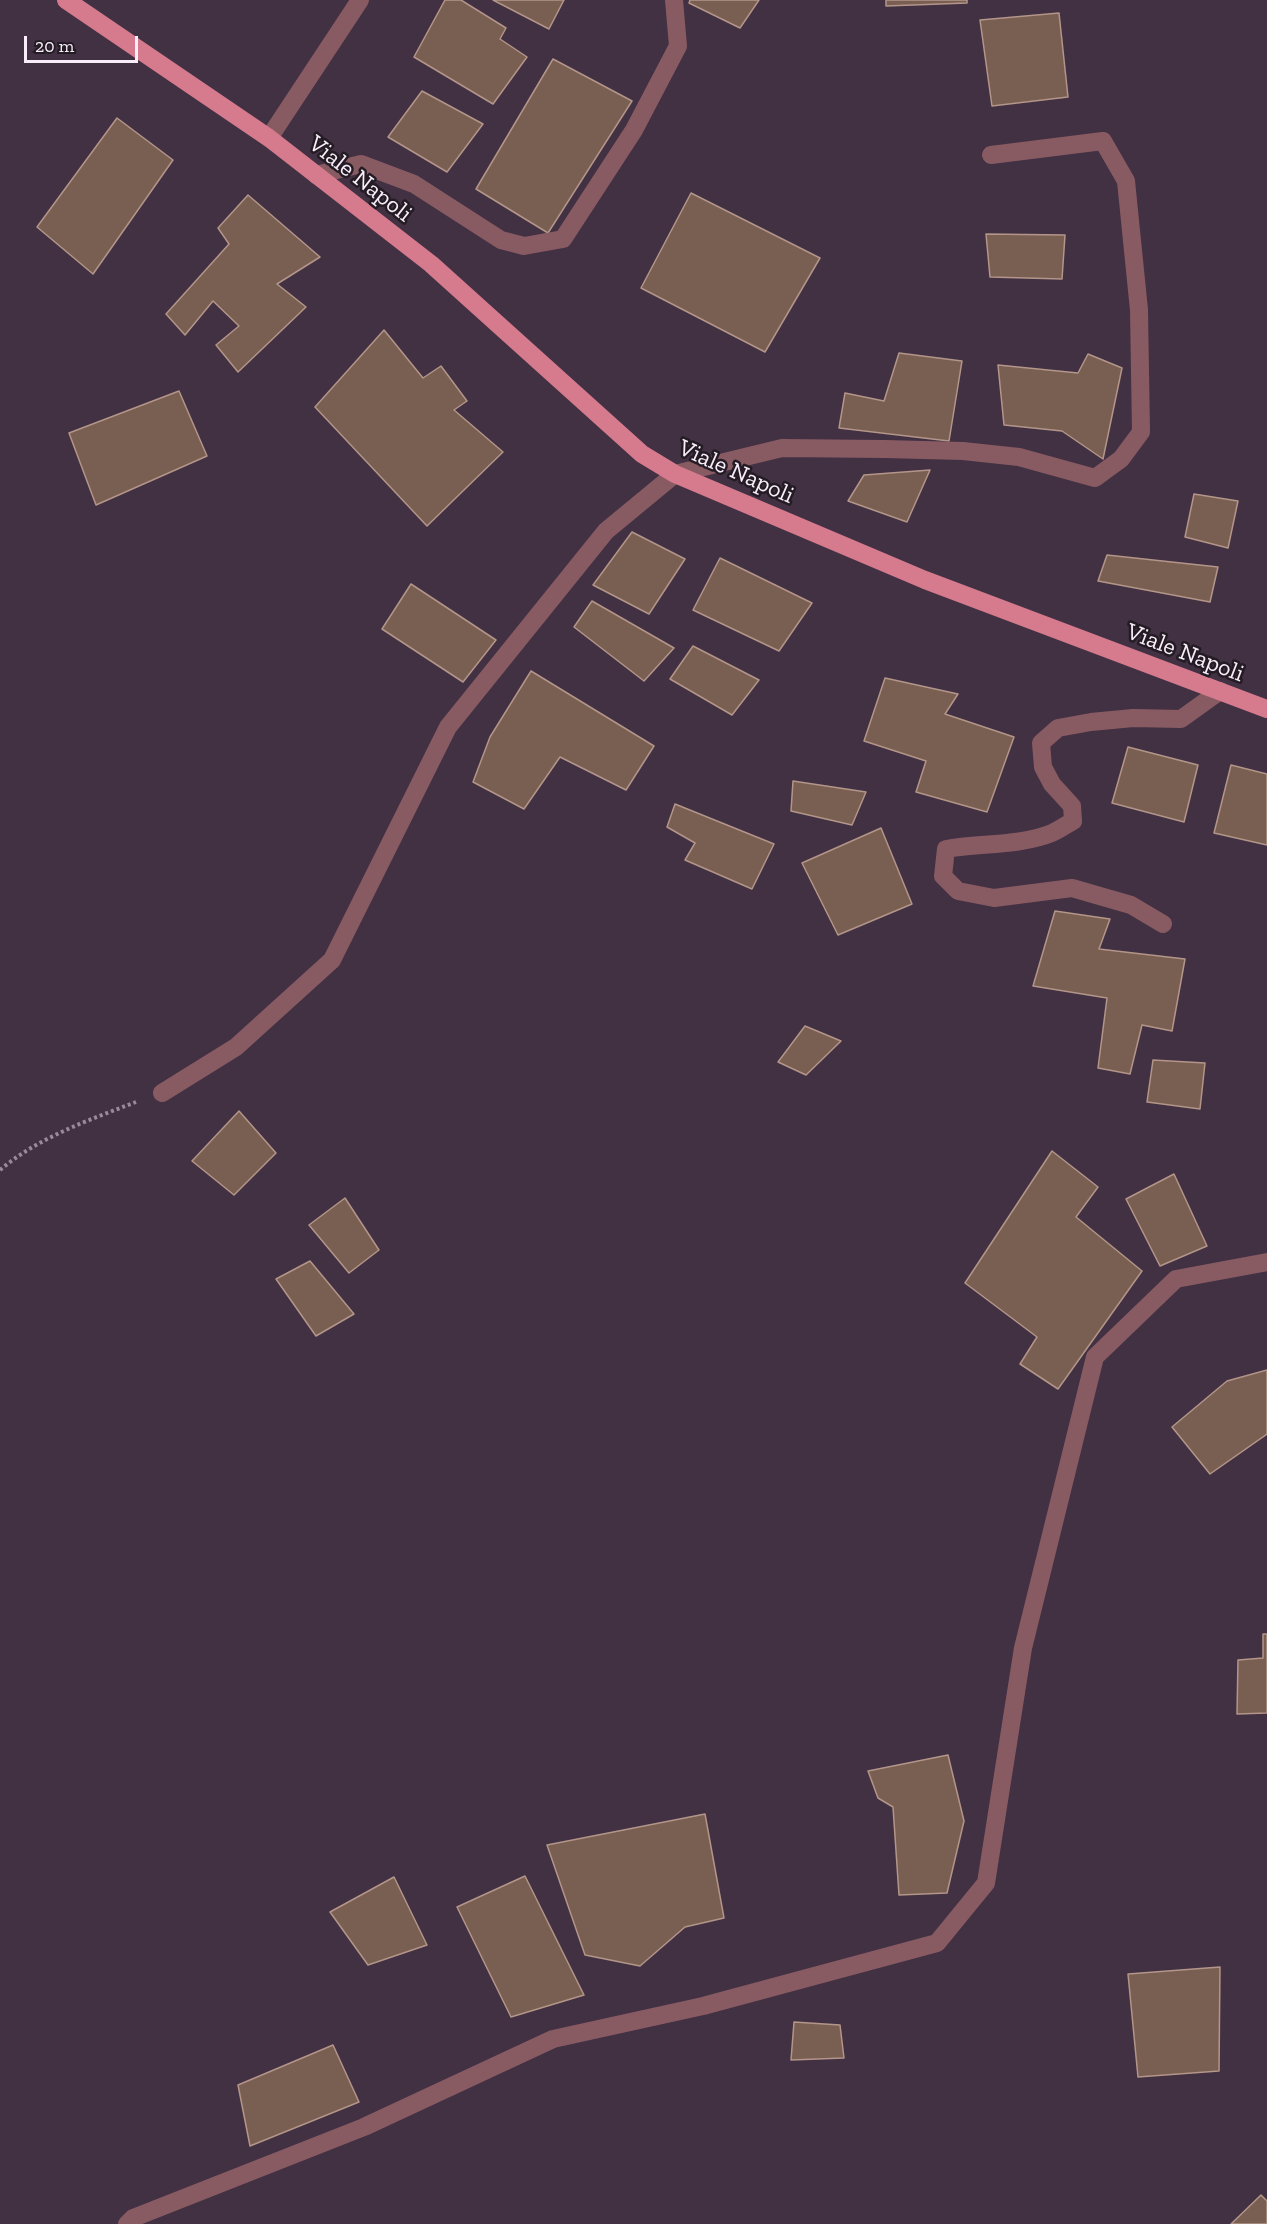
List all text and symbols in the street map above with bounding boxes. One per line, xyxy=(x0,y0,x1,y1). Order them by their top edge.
scale bar xyxy=(27,24,141,62)
text: 20 m xyxy=(35,35,74,57)
street label: Viale Napoli xyxy=(302,130,418,228)
street label: Viale Napoli xyxy=(674,434,798,510)
street label: Viale Napoli xyxy=(1122,617,1248,689)

